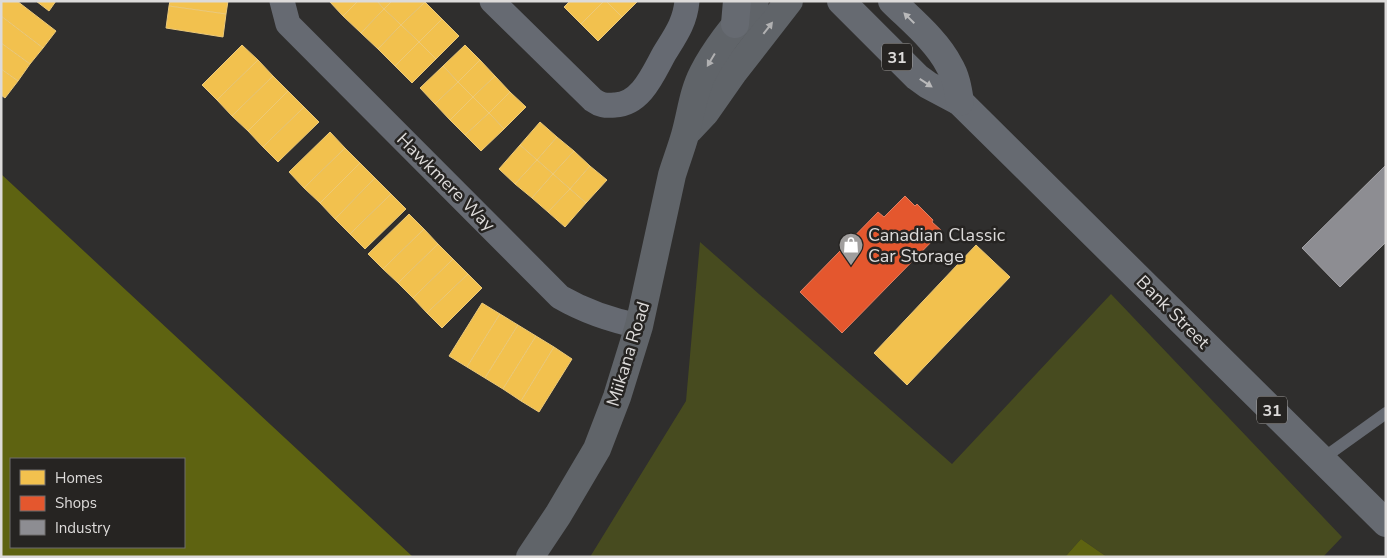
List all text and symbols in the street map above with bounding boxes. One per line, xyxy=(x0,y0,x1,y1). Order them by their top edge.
one-way arrow xyxy=(903,12,915,24)
one-way arrow xyxy=(763,21,774,34)
road number: 31 xyxy=(882,44,912,70)
one-way arrow xyxy=(706,53,715,66)
one-way arrow xyxy=(920,79,933,88)
street label: Hawkmere Way xyxy=(391,127,501,237)
place label: Canadian Classic Car Storage xyxy=(868,223,1005,268)
shop icon: Canadian Classic Car Storage xyxy=(838,232,864,266)
street label: Bank Street xyxy=(1131,270,1215,354)
street label: Miikana Road xyxy=(601,299,655,409)
road number: 31 xyxy=(1257,396,1287,424)
legend xyxy=(10,458,185,548)
text: Homes xyxy=(55,468,103,488)
text: Shops xyxy=(55,493,97,513)
text: Industry xyxy=(55,518,111,538)

